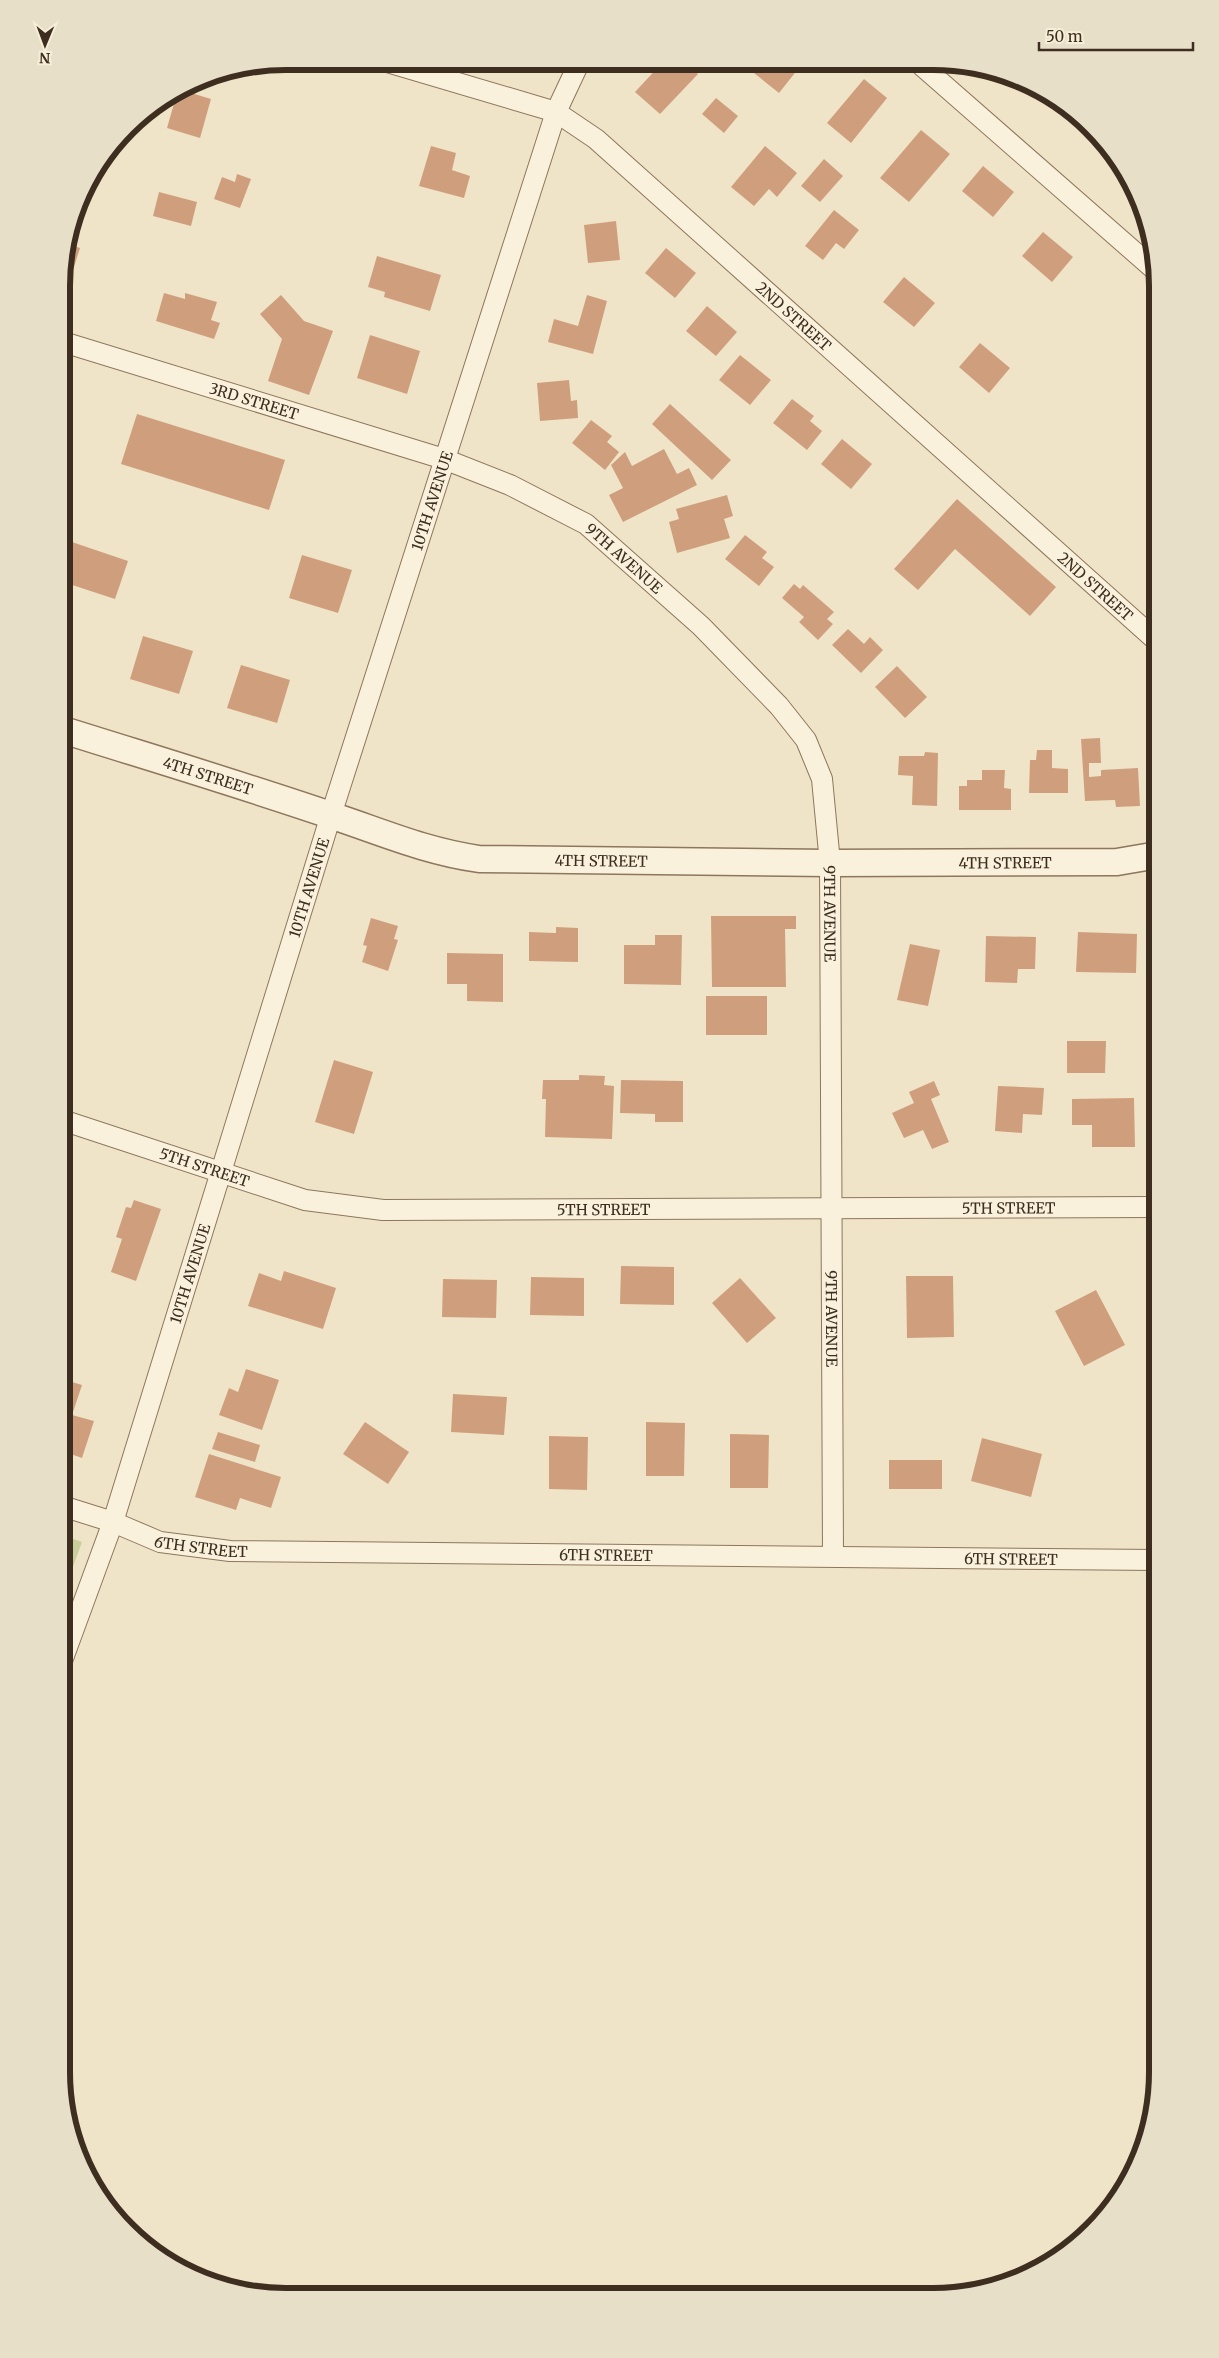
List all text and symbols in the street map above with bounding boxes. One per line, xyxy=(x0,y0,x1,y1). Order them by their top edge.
north arrow xyxy=(20,20,70,70)
scale bar xyxy=(1039,20,1193,52)
text: 50 m xyxy=(1046,27,1083,46)
text: N xyxy=(39,49,50,67)
street label: 2ND STREET xyxy=(752,278,836,355)
street label: 3RD STREET xyxy=(207,378,302,424)
street label: 10TH AVENUE xyxy=(407,448,457,553)
street label: 9TH AVENUE xyxy=(582,519,667,597)
street label: 2ND STREET xyxy=(1054,548,1138,625)
street label: 4TH STREET xyxy=(161,752,256,799)
street label: 10TH AVENUE xyxy=(284,835,333,940)
street label: 4TH STREET xyxy=(554,850,648,870)
street label: 4TH STREET xyxy=(959,853,1052,872)
street label: 9TH AVENUE xyxy=(821,865,840,963)
street label: 5TH STREET xyxy=(157,1143,252,1191)
street label: 5TH STREET xyxy=(962,1198,1056,1217)
street label: 5TH STREET xyxy=(557,1199,651,1219)
street label: 10TH AVENUE xyxy=(165,1221,214,1326)
street label: 9TH AVENUE xyxy=(822,1270,842,1368)
street label: 6TH STREET xyxy=(151,1531,248,1561)
street label: 6TH STREET xyxy=(559,1545,653,1565)
street label: 6TH STREET xyxy=(964,1549,1058,1569)

